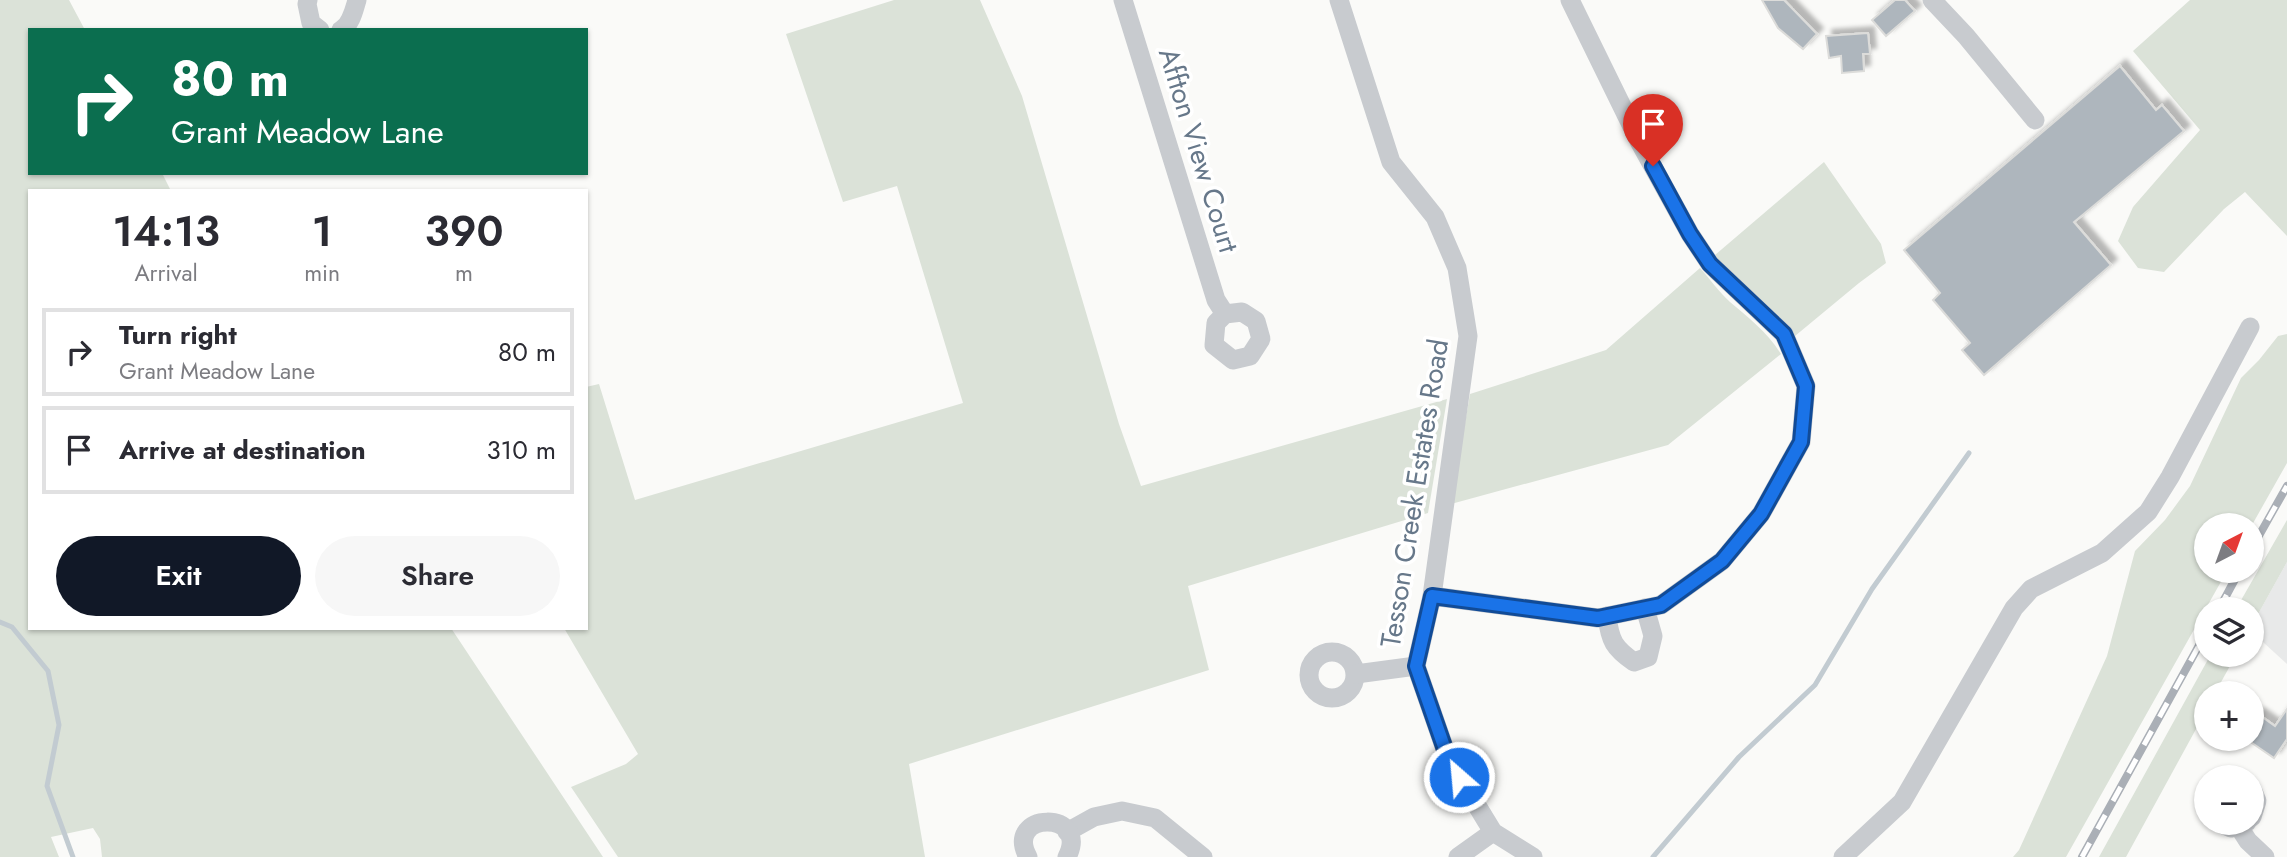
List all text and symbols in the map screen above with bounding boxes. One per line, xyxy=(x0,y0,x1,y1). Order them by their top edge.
street label: Affton View Court xyxy=(1148,43,1249,258)
text: 80 m xyxy=(171,44,289,114)
icon: right xyxy=(56,56,147,147)
pin xyxy=(1623,94,1683,166)
icon: arrive xyxy=(1634,105,1672,143)
text: Grant Meadow Lane xyxy=(171,109,444,155)
text: 14:13 xyxy=(112,201,220,262)
text: 1 xyxy=(312,201,332,262)
text: 390 xyxy=(425,201,504,262)
text: Arrival xyxy=(134,256,198,290)
text: min xyxy=(304,256,340,290)
text: m xyxy=(455,256,473,290)
text: Turn right xyxy=(119,316,237,354)
icon: right xyxy=(60,333,98,371)
text: 80 m xyxy=(498,333,556,371)
street label: Tesson Creek Estates Road xyxy=(1370,336,1459,650)
text: Grant Meadow Lane xyxy=(119,354,315,388)
icon: arrive xyxy=(60,431,98,469)
text: Arrive at destination xyxy=(119,431,366,469)
text: 310 m xyxy=(486,431,556,469)
north arrow xyxy=(2194,513,2264,583)
map controls xyxy=(2194,513,2264,835)
button: Exit xyxy=(56,536,301,616)
button: Share xyxy=(315,536,560,616)
button: layers xyxy=(2194,597,2264,667)
button: + xyxy=(2194,681,2264,751)
position arrow xyxy=(1422,740,1496,814)
button: − xyxy=(2194,765,2264,835)

